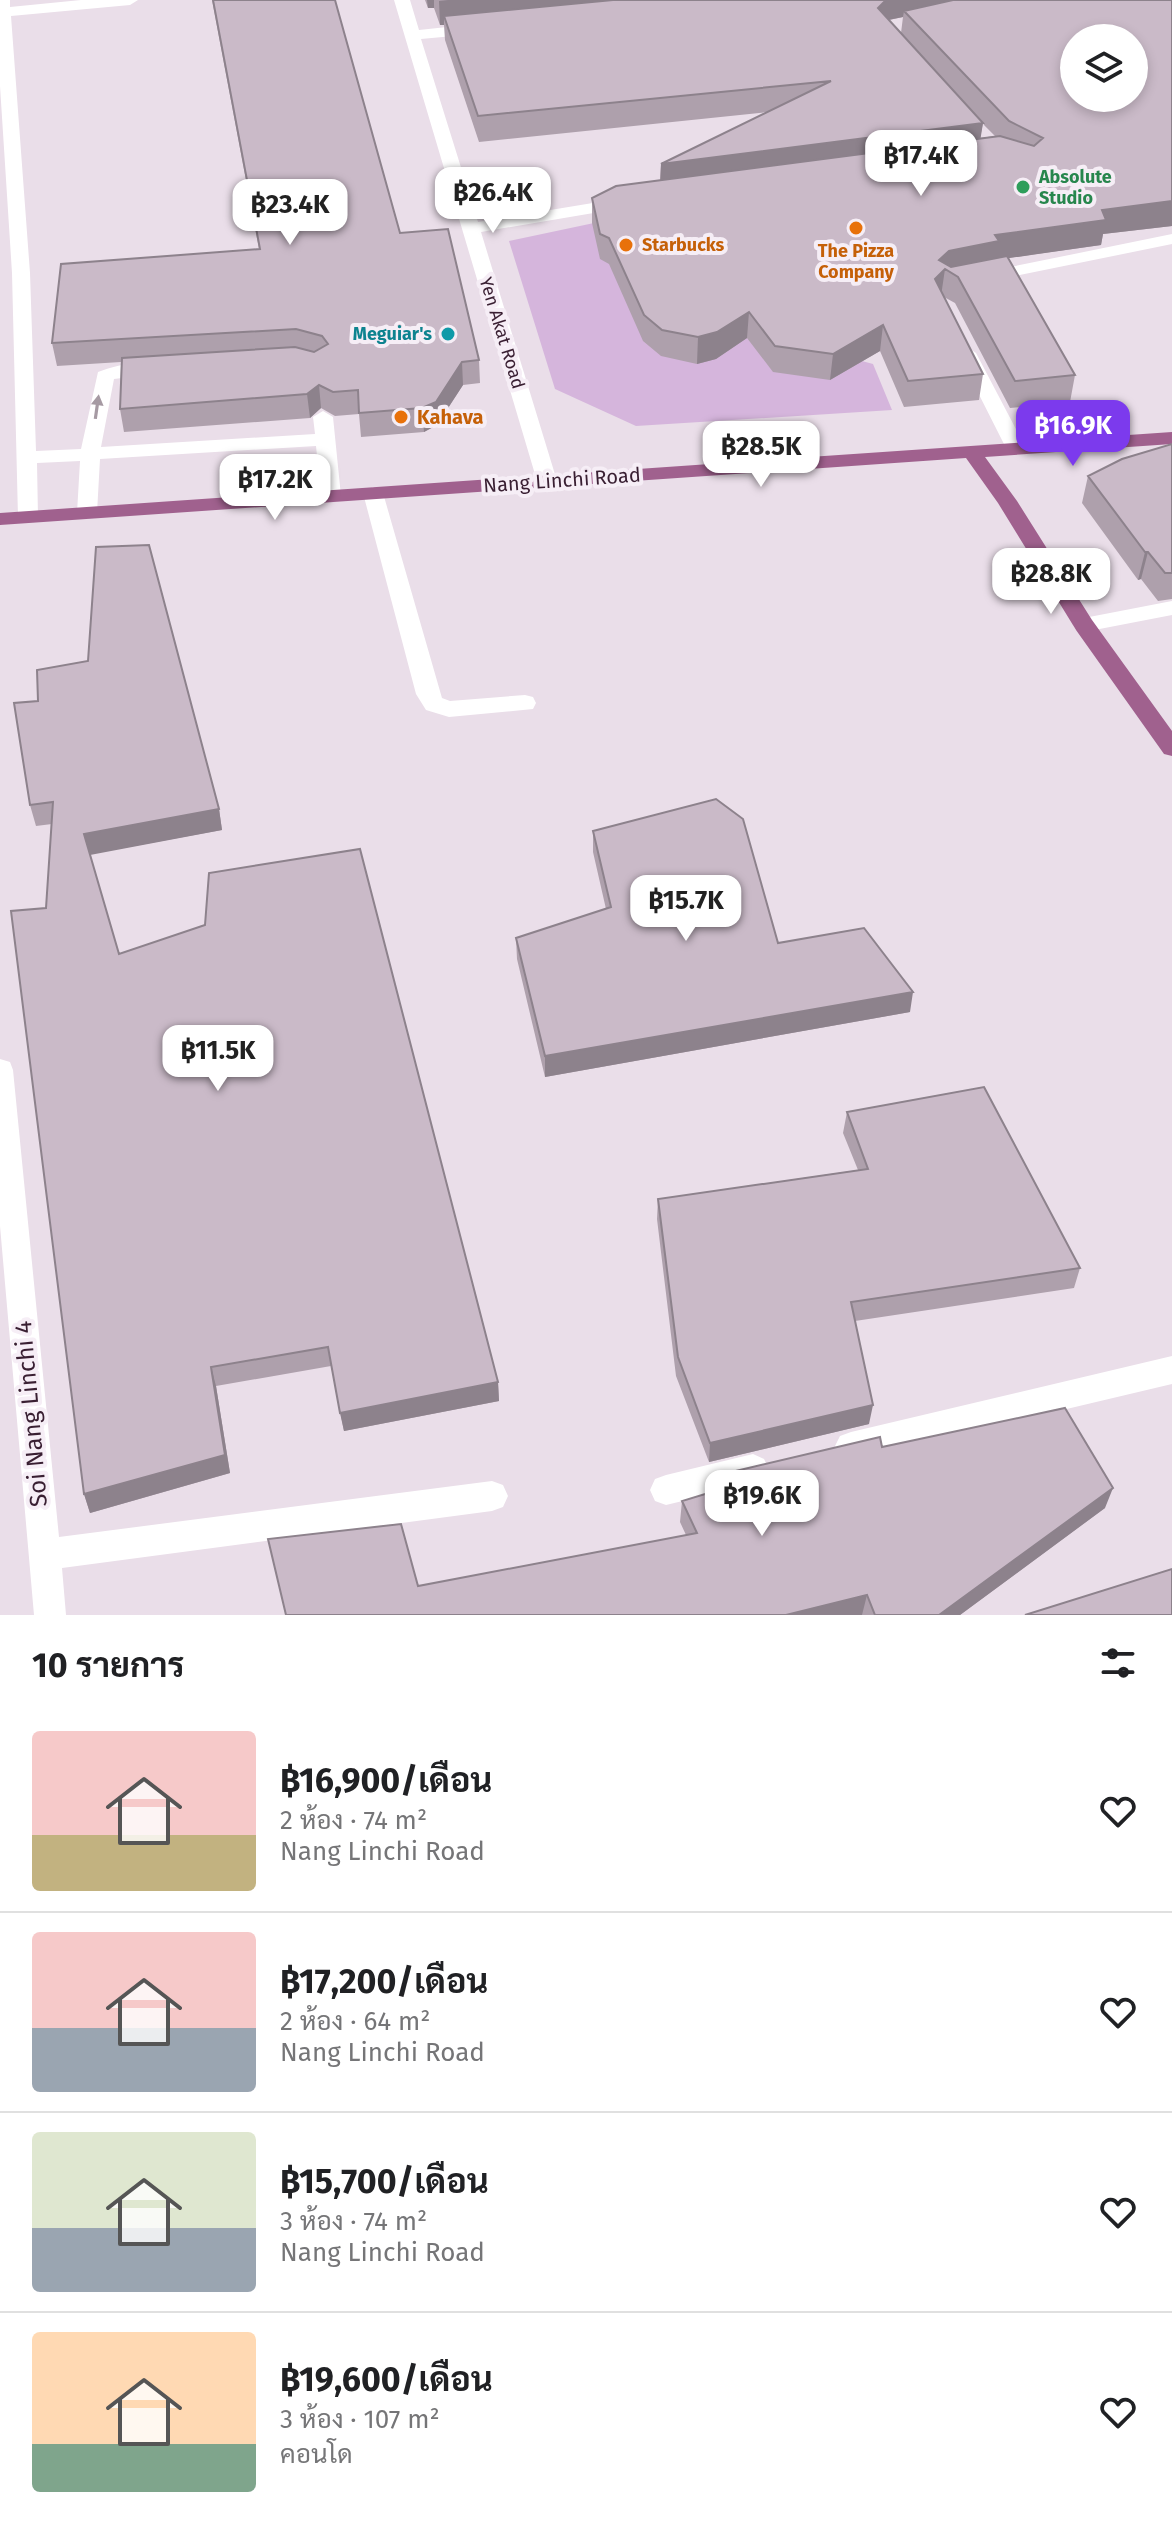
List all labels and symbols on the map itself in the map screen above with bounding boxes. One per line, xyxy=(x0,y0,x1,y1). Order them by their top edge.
pin: ฿17.4K xyxy=(856,130,986,198)
place label: Absolute Studio xyxy=(1038,166,1112,209)
pin: ฿26.4K xyxy=(428,167,558,235)
marker: Absolute Studio xyxy=(1014,178,1032,196)
pin: ฿23.4K xyxy=(225,179,355,247)
marker: The Pizza Company xyxy=(847,219,865,237)
place label: Starbucks xyxy=(642,234,725,256)
marker: Starbucks xyxy=(617,236,635,254)
place label: The Pizza Company xyxy=(818,240,895,283)
street label: Yen Akat Road xyxy=(475,274,529,392)
place label: Meguiar's xyxy=(353,323,432,345)
marker: Meguiar's xyxy=(439,325,457,343)
one-way arrow xyxy=(91,394,104,419)
pin: ฿16.9K xyxy=(1008,400,1138,468)
place label: Kahava xyxy=(417,405,483,429)
marker: Kahava xyxy=(392,408,410,426)
pin: ฿28.5K xyxy=(696,421,826,489)
pin: ฿17.2K xyxy=(210,454,340,522)
street label: Nang Linchi Road xyxy=(483,463,641,497)
pin: ฿28.8K xyxy=(986,548,1116,616)
pin: ฿15.7K xyxy=(621,875,751,943)
pin: ฿11.5K xyxy=(153,1025,283,1093)
street label: Soi Nang Linchi 4 xyxy=(9,1320,53,1508)
pin: ฿19.6K xyxy=(697,1470,827,1538)

